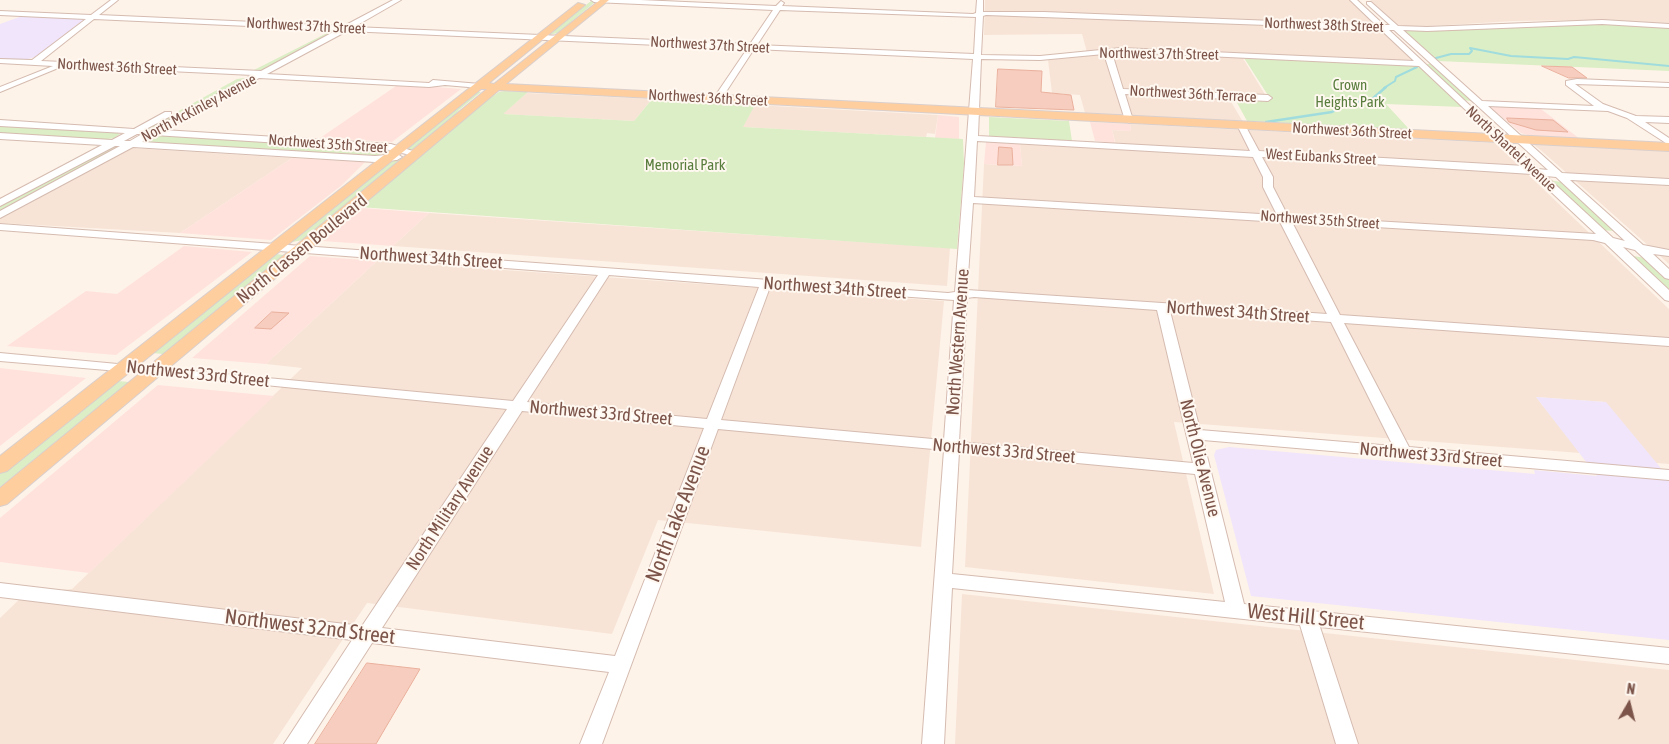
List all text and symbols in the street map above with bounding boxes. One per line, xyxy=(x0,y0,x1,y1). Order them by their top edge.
street label: Northwest 37th Street xyxy=(246,14,366,38)
street label: Northwest 38th Street xyxy=(1264,14,1384,36)
street label: Northwest 37th Street xyxy=(650,33,770,57)
street label: Northwest 37th Street xyxy=(1099,44,1219,64)
street label: Northwest 36th Street xyxy=(57,55,177,79)
street label: North McKinley Avenue xyxy=(138,70,260,146)
park label: Crown Heights Park xyxy=(1315,76,1385,111)
street label: Northwest 36th Terrace xyxy=(1129,82,1257,106)
street label: Northwest 36th Street xyxy=(648,86,768,110)
street label: North Shartel Avenue xyxy=(1462,102,1560,196)
street label: Northwest 36th Street xyxy=(1292,119,1412,143)
street label: Northwest 35th Street xyxy=(268,131,388,157)
street label: West Eubanks Street xyxy=(1265,145,1377,169)
park label: Memorial Park xyxy=(645,156,725,174)
street label: North Classen Boulevard xyxy=(232,190,372,308)
street label: Northwest 35th Street xyxy=(1260,207,1380,233)
street label: Northwest 34th Street xyxy=(359,242,503,274)
street label: North Western Avenue xyxy=(942,268,974,416)
street label: Northwest 34th Street xyxy=(763,272,907,304)
street label: Northwest 34th Street xyxy=(1166,296,1310,328)
street label: Northwest 33rd Street xyxy=(125,356,271,392)
street label: Northwest 33rd Street xyxy=(529,396,673,430)
street label: North Olie Avenue xyxy=(1175,397,1225,519)
street label: Northwest 33rd Street xyxy=(932,434,1076,468)
street label: Northwest 33rd Street xyxy=(1359,438,1503,472)
street label: North Military Avenue xyxy=(402,442,498,574)
street label: North Lake Avenue xyxy=(640,442,716,586)
street label: West Hill Street xyxy=(1246,598,1366,636)
street label: Northwest 32nd Street xyxy=(223,604,397,650)
north arrow xyxy=(1604,679,1654,729)
text: N xyxy=(1626,681,1636,698)

